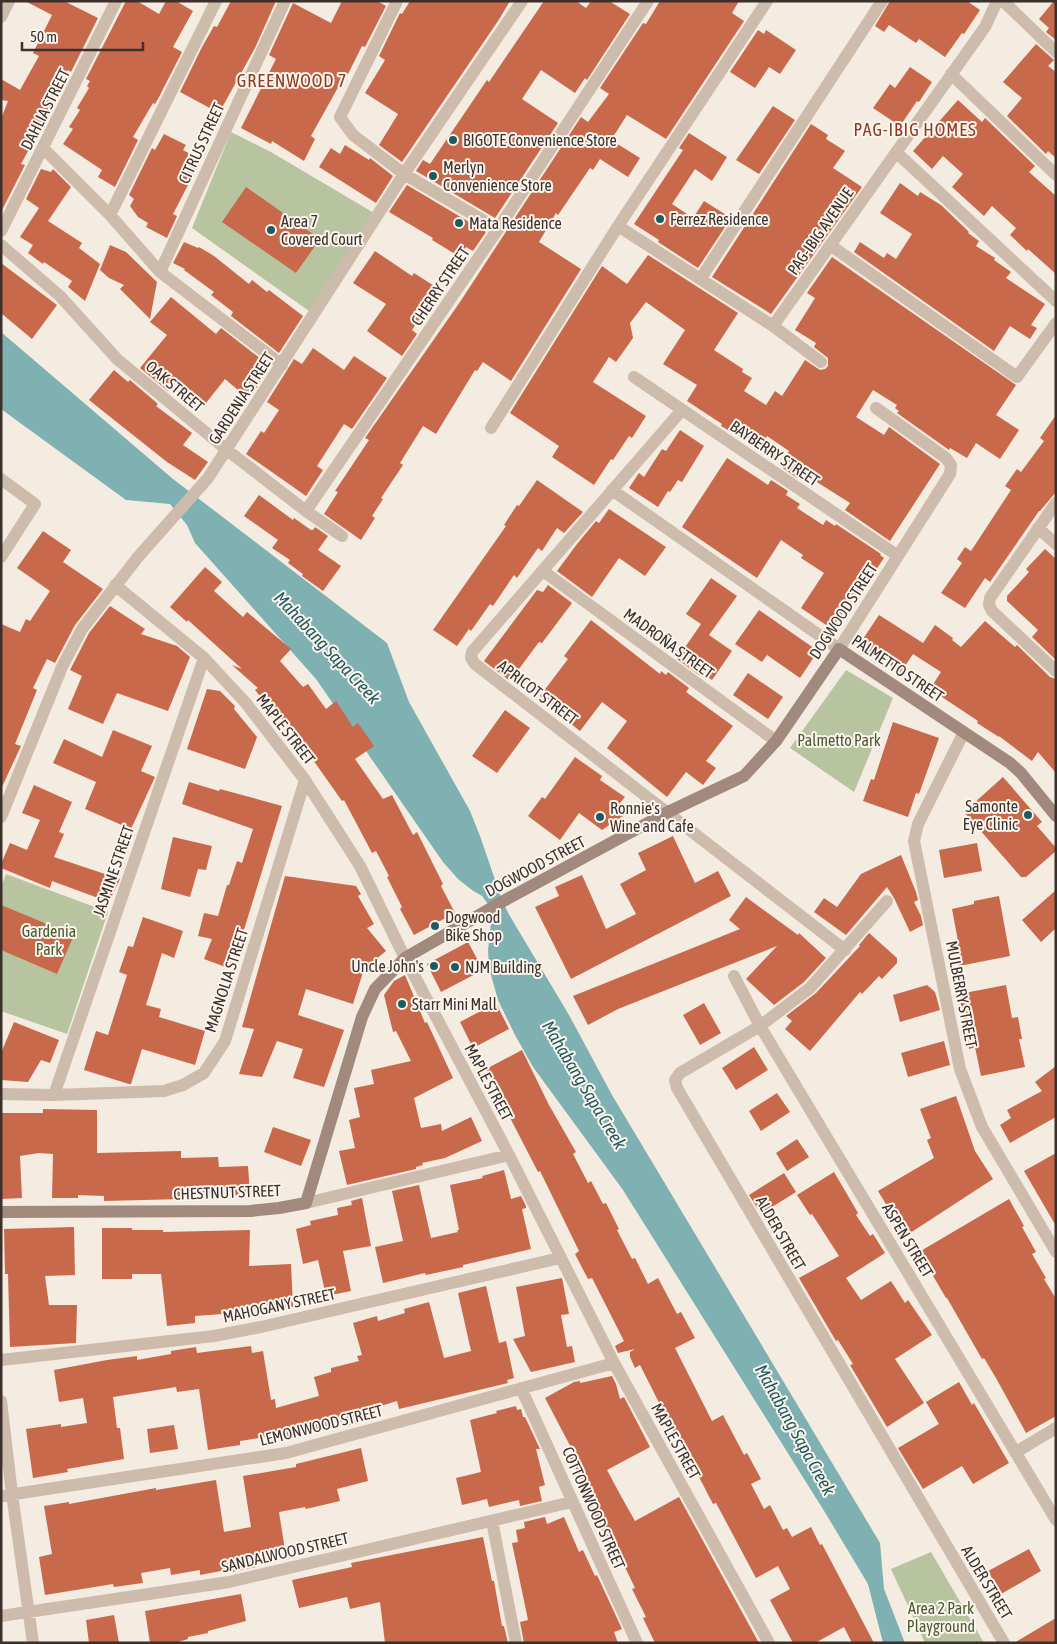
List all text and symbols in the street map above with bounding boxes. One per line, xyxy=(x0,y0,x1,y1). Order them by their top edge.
scale bar xyxy=(22,20,144,52)
text: 50 m xyxy=(30,28,57,45)
street label: DAHLIA STREET xyxy=(17,65,73,153)
district label: GREENWOOD 7 xyxy=(237,70,347,91)
street label: CITRUS STREET xyxy=(174,100,228,186)
district label: PAG-IBIG HOMES xyxy=(854,119,976,140)
place label: BIGOTE Convenience Store xyxy=(463,131,617,149)
marker: BIGOTE Convenience Store xyxy=(447,134,459,146)
place label: Merlyn Convenience Store xyxy=(443,158,552,194)
marker: Merlyn Convenience Store xyxy=(427,170,439,182)
street label: PAG-IBIG AVENUE xyxy=(783,184,857,278)
place label: Ferrez Residence xyxy=(670,210,768,228)
place label: Area 7 Covered Court xyxy=(281,212,363,248)
marker: Ferrez Residence xyxy=(654,213,666,225)
place label: Mata Residence xyxy=(469,214,562,232)
marker: Mata Residence xyxy=(453,217,465,229)
marker: Area 7 Covered Court xyxy=(265,224,277,236)
street label: CHERRY STREET xyxy=(407,243,473,329)
street label: GARDENIA STREET xyxy=(205,349,277,447)
street label: OAK STREET xyxy=(143,357,207,415)
street label: BAYBERRY STREET xyxy=(727,417,823,489)
street label: DOGWOOD STREET xyxy=(805,560,881,662)
water label: Mahabang Sapa Creek xyxy=(270,587,386,709)
street label: MADROÑA STREET xyxy=(621,604,717,682)
street label: PALMETTO STREET xyxy=(849,631,947,705)
street label: APRICOT STREET xyxy=(495,656,581,728)
street label: MAPLE STREET xyxy=(253,690,319,768)
park label: Palmetto Park xyxy=(797,731,881,749)
place label: Samonte Eye Clinic xyxy=(963,797,1018,834)
place label: Ronnie's Wine and Cafe xyxy=(610,799,694,835)
marker: Samonte Eye Clinic xyxy=(1022,809,1034,821)
marker: Ronnie's Wine and Cafe xyxy=(594,811,606,823)
street label: JASMINE STREET xyxy=(89,823,137,919)
street label: DOGWOOD STREET xyxy=(482,832,588,900)
place label: Dogwood Bike Shop xyxy=(445,908,502,945)
marker: Dogwood Bike Shop xyxy=(429,920,441,932)
park label: Gardenia Park xyxy=(22,922,76,958)
street label: MAGNOLIA STREET xyxy=(201,926,251,1034)
street label: MULBERRY STREET xyxy=(943,939,981,1049)
place label: Uncle John's xyxy=(351,957,424,975)
place label: NJM Building xyxy=(465,958,542,977)
marker: Uncle John's xyxy=(428,960,440,972)
marker: NJM Building xyxy=(449,961,461,973)
place label: Starr Mini Mall xyxy=(412,995,498,1013)
marker: Starr Mini Mall xyxy=(396,998,408,1010)
water label: Mahabang Sapa Creek xyxy=(538,1017,632,1154)
street label: MAPLE STREET xyxy=(461,1041,517,1123)
street label: CHESTNUT STREET xyxy=(173,1181,281,1203)
street label: ALDER STREET xyxy=(753,1193,809,1273)
street label: ASPEN STREET xyxy=(879,1200,937,1280)
street label: MAHOGANY STREET xyxy=(221,1284,337,1326)
water label: Mahabang Sapa Creek xyxy=(751,1361,841,1500)
street label: MAPLE STREET xyxy=(648,1400,704,1482)
street label: LEMONWOOD STREET xyxy=(258,1401,384,1449)
street label: COTTONWOOD STREET xyxy=(559,1444,629,1572)
street label: SANDALWOOD STREET xyxy=(220,1529,350,1575)
street label: ALDER STREET xyxy=(958,1542,1016,1622)
park label: Area 2 Park Playground xyxy=(907,1599,975,1636)

